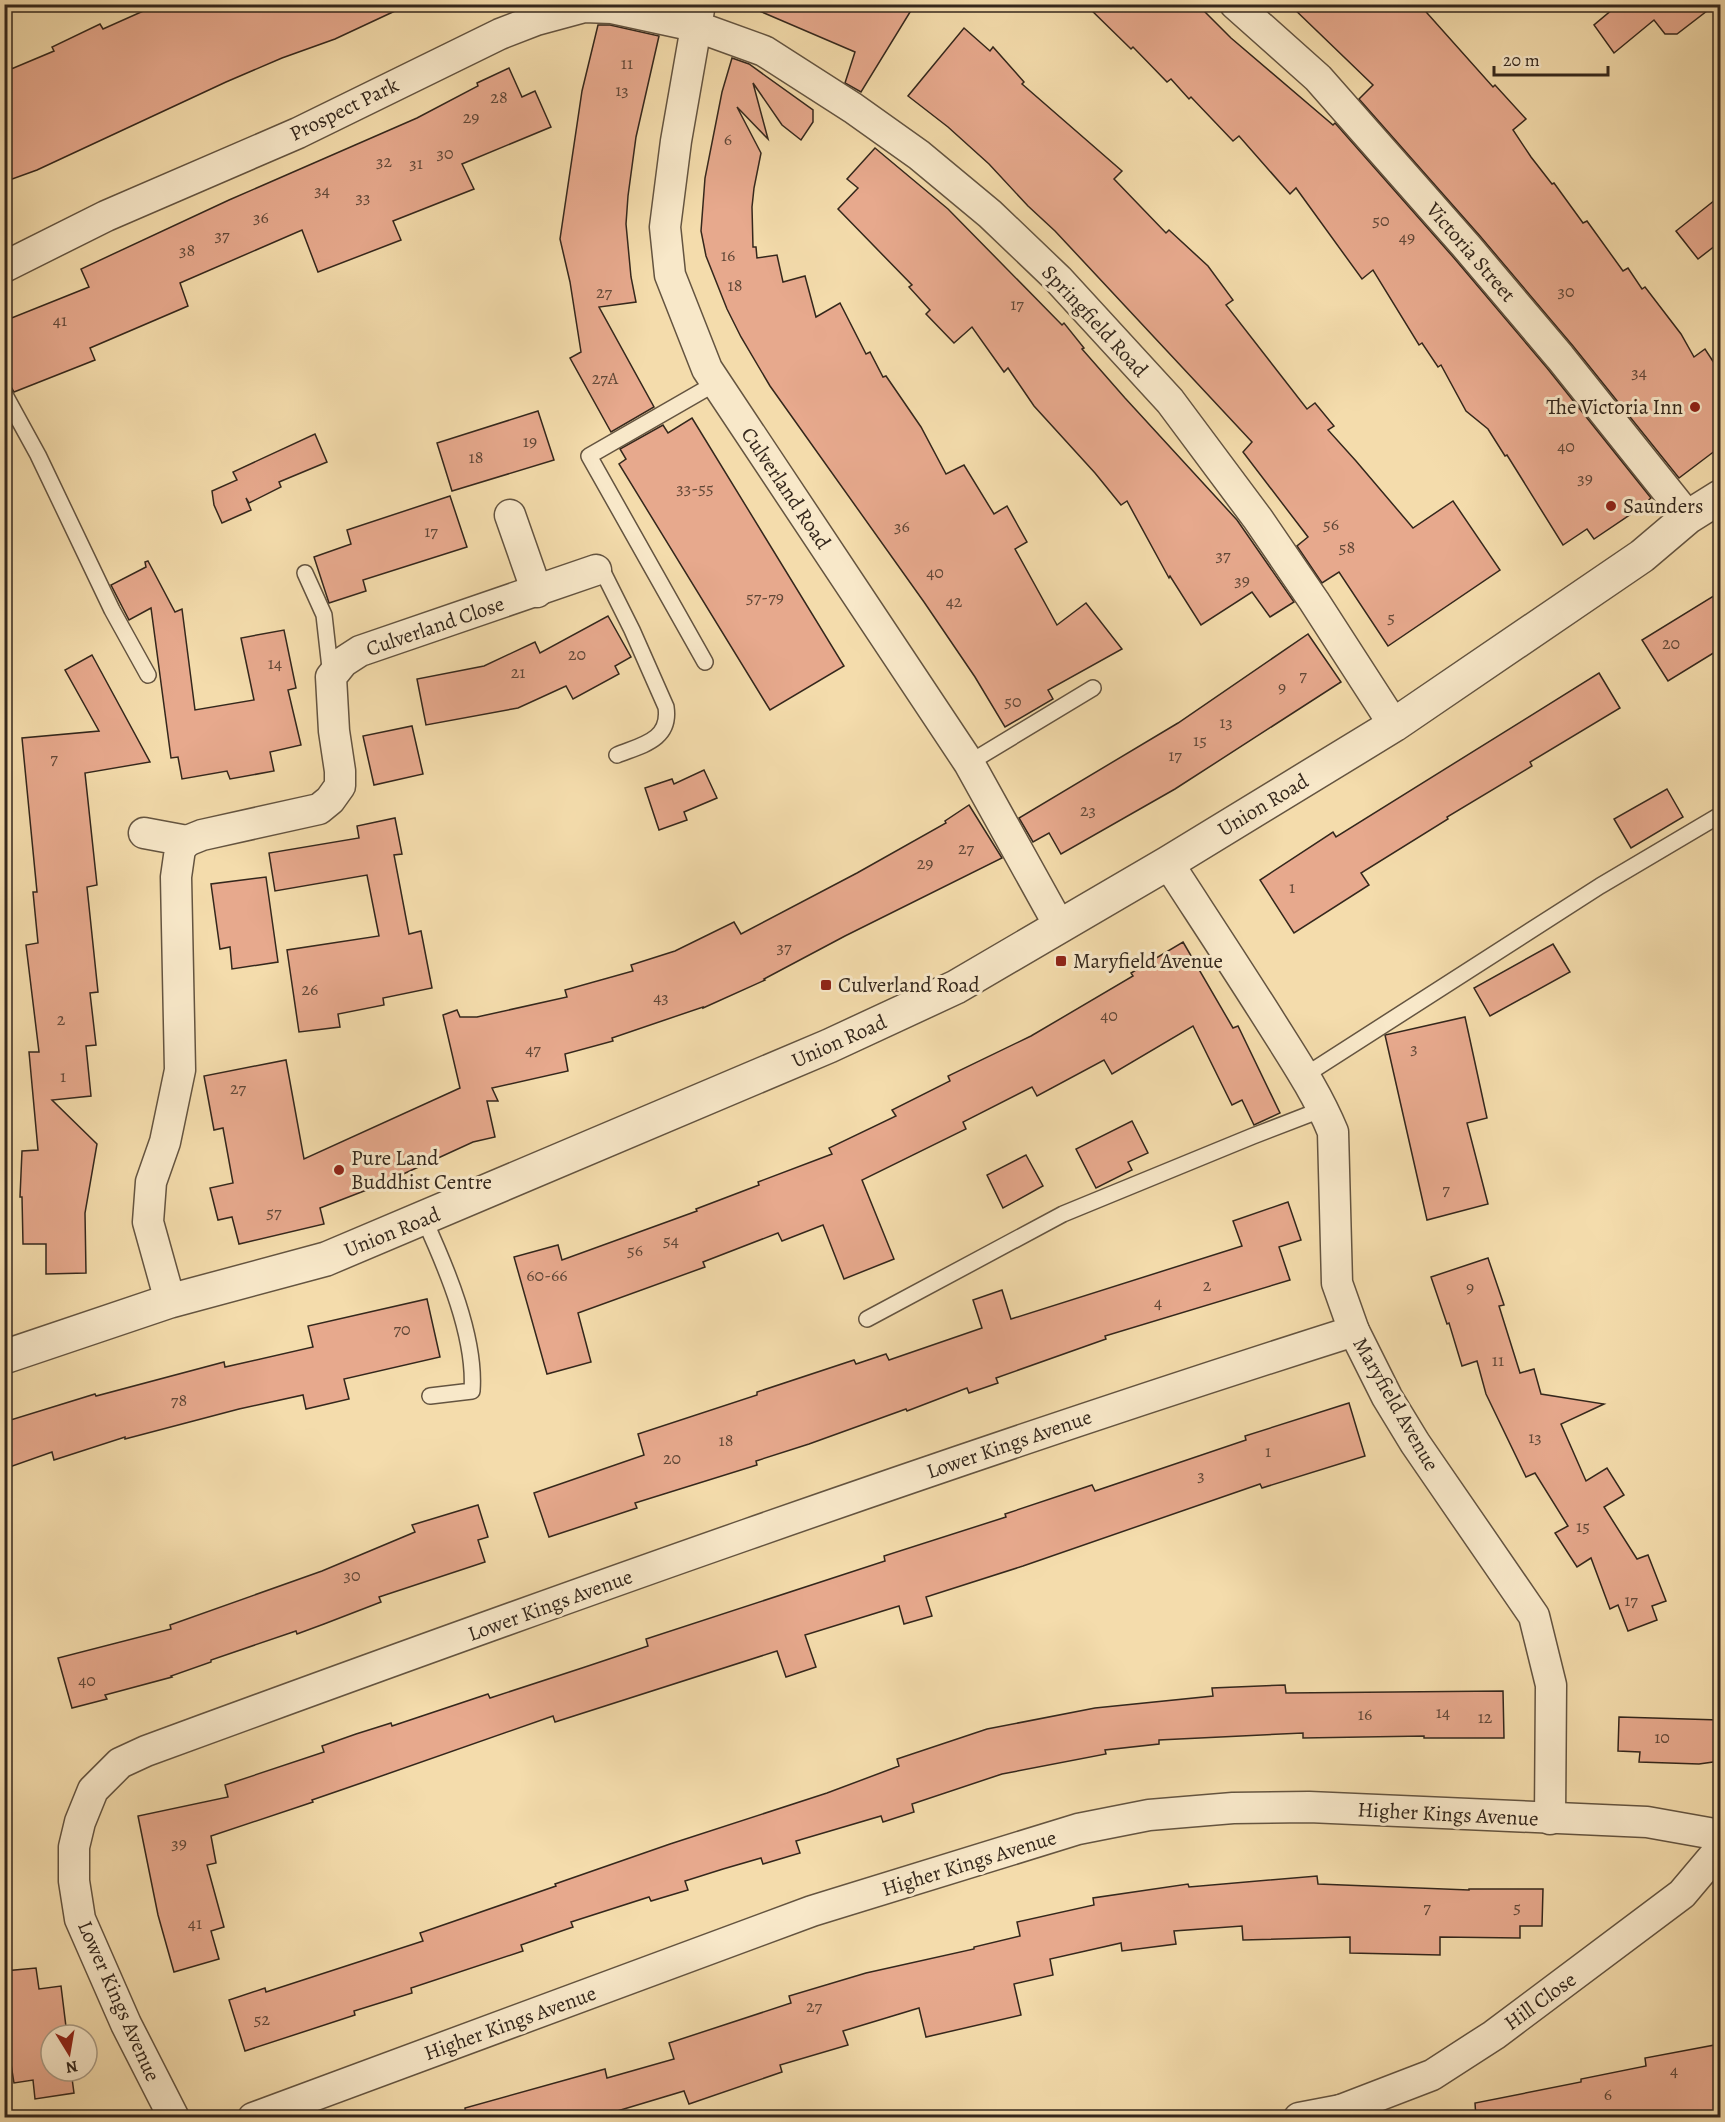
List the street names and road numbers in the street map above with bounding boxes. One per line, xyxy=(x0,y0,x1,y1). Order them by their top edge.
street label: Prospect Park xyxy=(285,70,404,147)
street label: Victoria Street xyxy=(1419,195,1522,308)
street label: Springfield Road xyxy=(1036,259,1155,384)
street label: Culverland Road xyxy=(735,421,838,555)
street label: Culverland Close xyxy=(362,589,508,663)
street label: Union Road xyxy=(1212,767,1314,843)
street label: Union Road xyxy=(787,1007,892,1074)
street label: Union Road xyxy=(340,1200,445,1264)
street label: Maryfield Avenue xyxy=(1346,1332,1446,1476)
street label: Lower Kings Avenue xyxy=(923,1403,1095,1485)
street label: Lower Kings Avenue xyxy=(464,1562,636,1648)
street label: Higher Kings Avenue xyxy=(1357,1795,1539,1833)
street label: Higher Kings Avenue xyxy=(878,1823,1060,1903)
street label: Lower Kings Avenue xyxy=(71,1916,167,2086)
street label: Hill Close xyxy=(1498,1965,1582,2037)
street label: Higher Kings Avenue xyxy=(420,1979,600,2067)

